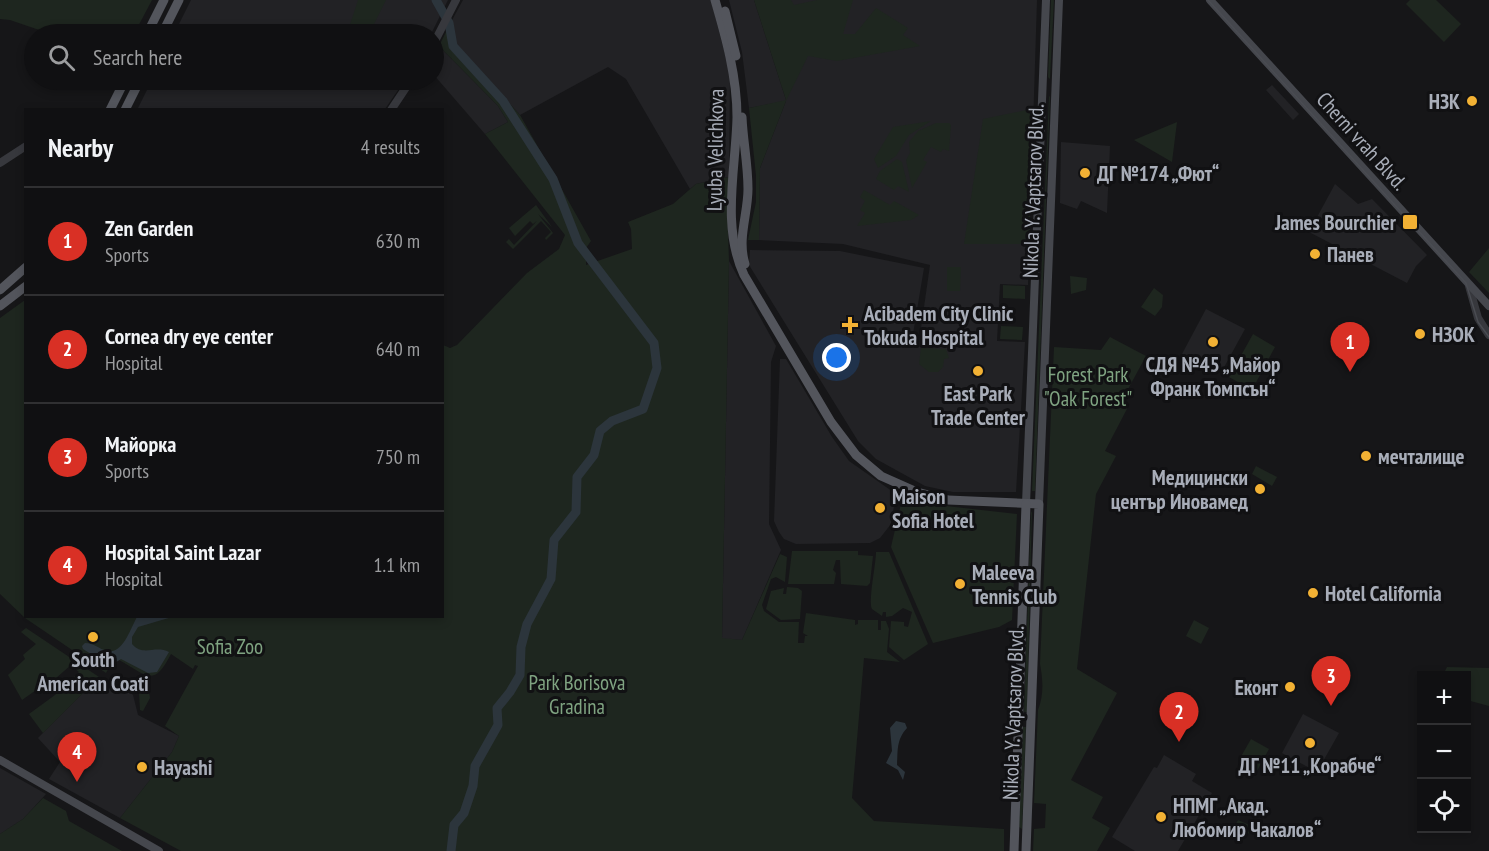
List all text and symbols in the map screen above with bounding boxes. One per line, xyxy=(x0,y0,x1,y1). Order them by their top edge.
search box xyxy=(24,24,444,90)
icon: search xyxy=(45,41,78,74)
text: Search here xyxy=(93,43,182,71)
street label: Cherni vrah Blvd. xyxy=(1311,86,1413,196)
place label: НЗК xyxy=(1429,88,1460,115)
street label: Lyuba Velichkova xyxy=(700,89,730,211)
marker: НЗК xyxy=(1465,94,1479,108)
street label: Nikola Y. Vaptsarov Blvd. xyxy=(1016,104,1050,278)
text: Nearby xyxy=(48,131,113,164)
text: 4 results xyxy=(361,134,420,160)
place label: ДГ №174 „Фют“ xyxy=(1097,160,1219,187)
marker: ДГ №174 „Фют“ xyxy=(1078,166,1092,180)
place label: James Bourchier xyxy=(1274,209,1397,236)
marker: James Bourchier xyxy=(1401,213,1419,231)
text: Zen Garden xyxy=(105,214,193,242)
text: 1 xyxy=(63,228,72,254)
text: 630 m xyxy=(376,228,420,254)
place label: Панев xyxy=(1327,241,1374,268)
text: Sports xyxy=(105,242,149,268)
marker: Панев xyxy=(1308,247,1322,261)
place label: Acibadem City Clinic Tokuda Hospital xyxy=(863,300,1014,351)
marker: Acibadem City Clinic Tokuda Hospital xyxy=(841,316,859,334)
place label: НЗОК xyxy=(1432,321,1475,348)
text: Cornea dry eye center xyxy=(105,322,273,350)
pin: 1 xyxy=(1330,322,1370,372)
marker: НЗОК xyxy=(1413,327,1427,341)
marker: СДЯ №45 „Майор Франк Томпсън“ xyxy=(1206,335,1220,349)
text: 2 xyxy=(63,336,72,362)
text: 640 m xyxy=(376,336,420,362)
your location xyxy=(822,343,851,372)
text: Hospital xyxy=(105,350,162,376)
place label: СДЯ №45 „Майор Франк Томпсън“ xyxy=(1146,351,1280,402)
park label: Forest Park "Oak Forest" xyxy=(1044,361,1132,412)
marker: East Park Trade Center xyxy=(971,364,985,378)
place label: East Park Trade Center xyxy=(931,380,1026,431)
text: Майорка xyxy=(105,430,176,458)
place label: мечталище xyxy=(1378,443,1465,470)
text: 3 xyxy=(63,444,72,470)
text: 750 m xyxy=(376,444,420,470)
marker: мечталище xyxy=(1359,449,1373,463)
text: Sports xyxy=(105,458,149,484)
place label: Медицински център Иновамед xyxy=(1111,464,1248,515)
marker: Медицински център Иновамед xyxy=(1253,482,1267,496)
place label: Maison Sofia Hotel xyxy=(892,483,975,534)
marker: Maison Sofia Hotel xyxy=(873,501,887,515)
text: Hospital Saint Lazar xyxy=(105,538,261,566)
text: 4 xyxy=(63,552,72,578)
text: 1.1 km xyxy=(373,552,420,578)
place label: Maleeva Tennis Club xyxy=(972,559,1057,610)
text: Hospital xyxy=(105,566,162,592)
marker: Maleeva Tennis Club xyxy=(953,577,967,591)
place label: Hotel California xyxy=(1325,580,1442,607)
marker: Hotel California xyxy=(1306,586,1320,600)
street label: Nikola Y. Vaptsarov Blvd. xyxy=(996,626,1030,800)
marker: South American Coati xyxy=(86,630,100,644)
park label: Sofia Zoo xyxy=(197,633,263,660)
place label: South American Coati xyxy=(36,646,149,697)
pin: 3 xyxy=(1312,656,1350,706)
park label: Park Borisova Gradina xyxy=(529,669,625,720)
map controls xyxy=(1417,671,1471,833)
button: + xyxy=(1417,671,1471,725)
place label: Еконт xyxy=(1235,674,1279,701)
marker: Еконт xyxy=(1283,680,1297,694)
pin: 2 xyxy=(1160,692,1198,742)
button: − xyxy=(1417,725,1471,779)
pin: 4 xyxy=(58,732,97,782)
marker: ДГ №11 „Корабче“ xyxy=(1303,736,1317,750)
place label: ДГ №11 „Корабче“ xyxy=(1239,752,1381,779)
place label: Hayashi xyxy=(154,754,212,781)
marker: Hayashi xyxy=(135,760,149,774)
button: locate xyxy=(1417,779,1471,833)
place label: НПМГ „Акад. Любомир Чакалов“ xyxy=(1172,792,1321,843)
marker: НПМГ „Акад. Любомир Чакалов“ xyxy=(1154,810,1168,824)

